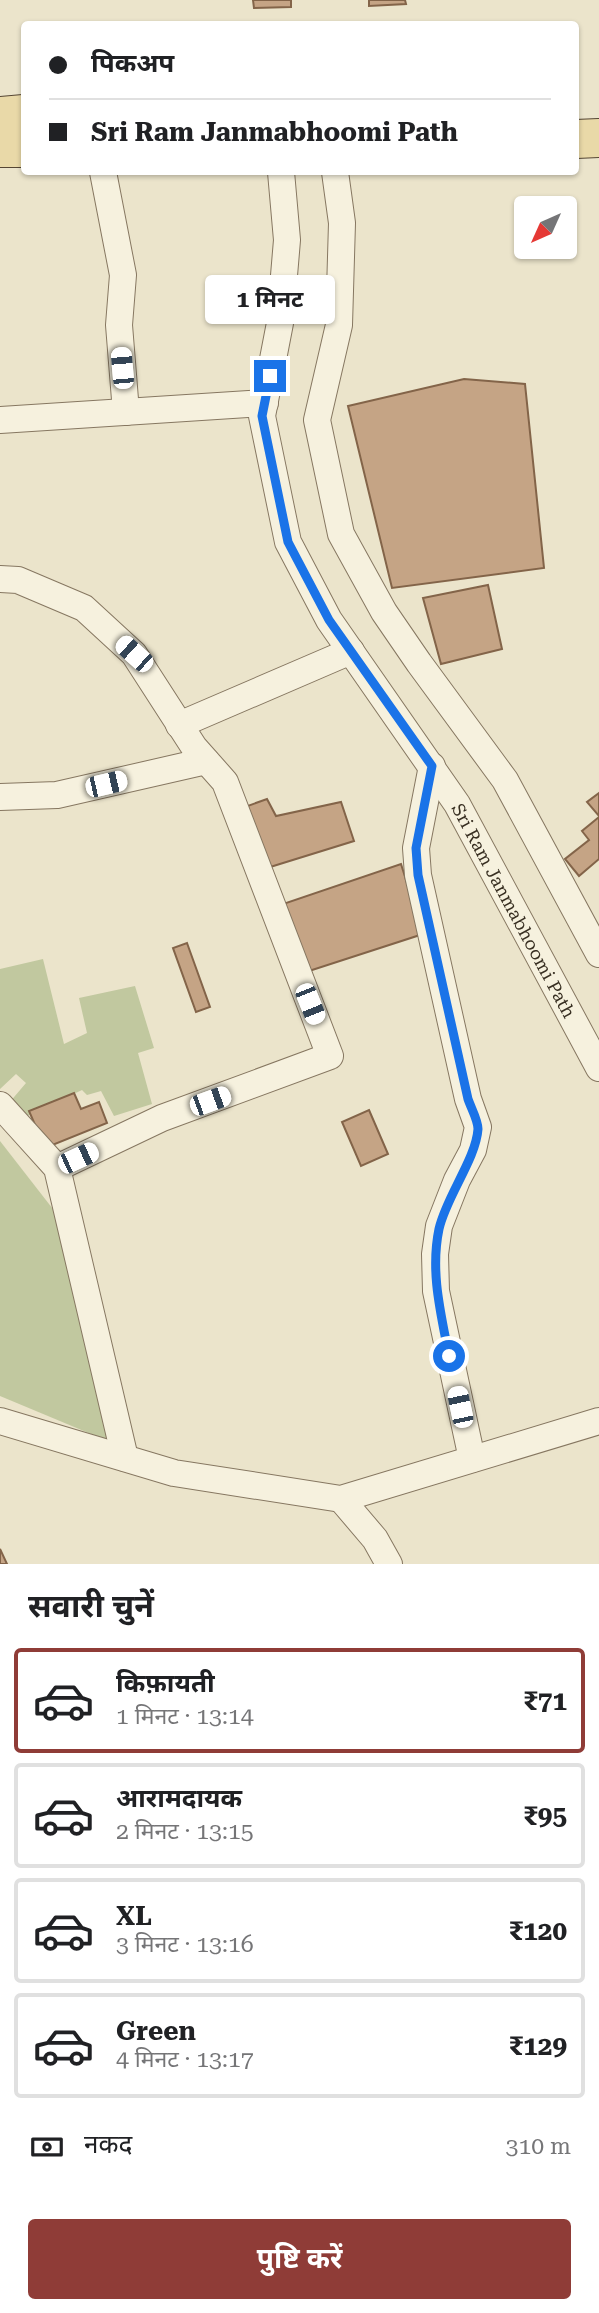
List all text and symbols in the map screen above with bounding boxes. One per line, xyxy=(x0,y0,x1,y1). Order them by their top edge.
text: पिकअप xyxy=(91,48,174,78)
text: Sri Ram Janmabhoomi Path xyxy=(91,117,458,147)
north arrow xyxy=(514,196,578,259)
map controls xyxy=(514,196,577,259)
callout: 1 मिनट xyxy=(205,274,335,324)
text: 1 मिनट xyxy=(237,286,303,313)
car xyxy=(110,346,135,390)
route end xyxy=(254,360,286,392)
car xyxy=(112,632,157,676)
car xyxy=(84,769,129,799)
street label: Sri Ram Janmabhoomi Path xyxy=(448,800,581,1022)
car xyxy=(293,981,328,1027)
car xyxy=(187,1084,234,1118)
car xyxy=(55,1140,102,1176)
route start xyxy=(433,1340,465,1372)
car xyxy=(446,1384,475,1430)
text: सवारी चुनें xyxy=(28,1587,154,1625)
text: किफ़ायती xyxy=(116,1668,215,1698)
icon: car xyxy=(32,1669,95,1732)
text: ₹71 xyxy=(523,1686,567,1716)
text: 1 मिनट · 13:14 xyxy=(116,1703,254,1730)
text: आरामदायक xyxy=(116,1783,242,1813)
icon: car xyxy=(32,1784,95,1847)
text: ₹95 xyxy=(523,1801,567,1831)
text: 2 मिनट · 13:15 xyxy=(116,1818,254,1845)
icon: car xyxy=(32,1899,95,1962)
text: XL xyxy=(116,1901,152,1931)
text: ₹120 xyxy=(509,1916,567,1946)
text: 3 मिनट · 13:16 xyxy=(116,1931,254,1958)
icon: car xyxy=(32,2014,95,2077)
text: Green xyxy=(116,2016,196,2046)
text: ₹129 xyxy=(509,2031,567,2061)
text: 4 मिनट · 13:17 xyxy=(116,2046,254,2073)
icon: cash xyxy=(28,2128,66,2166)
text: नकद xyxy=(84,2129,132,2159)
text: 310 m xyxy=(506,2133,571,2160)
button: पुष्टि करें xyxy=(28,2219,571,2299)

